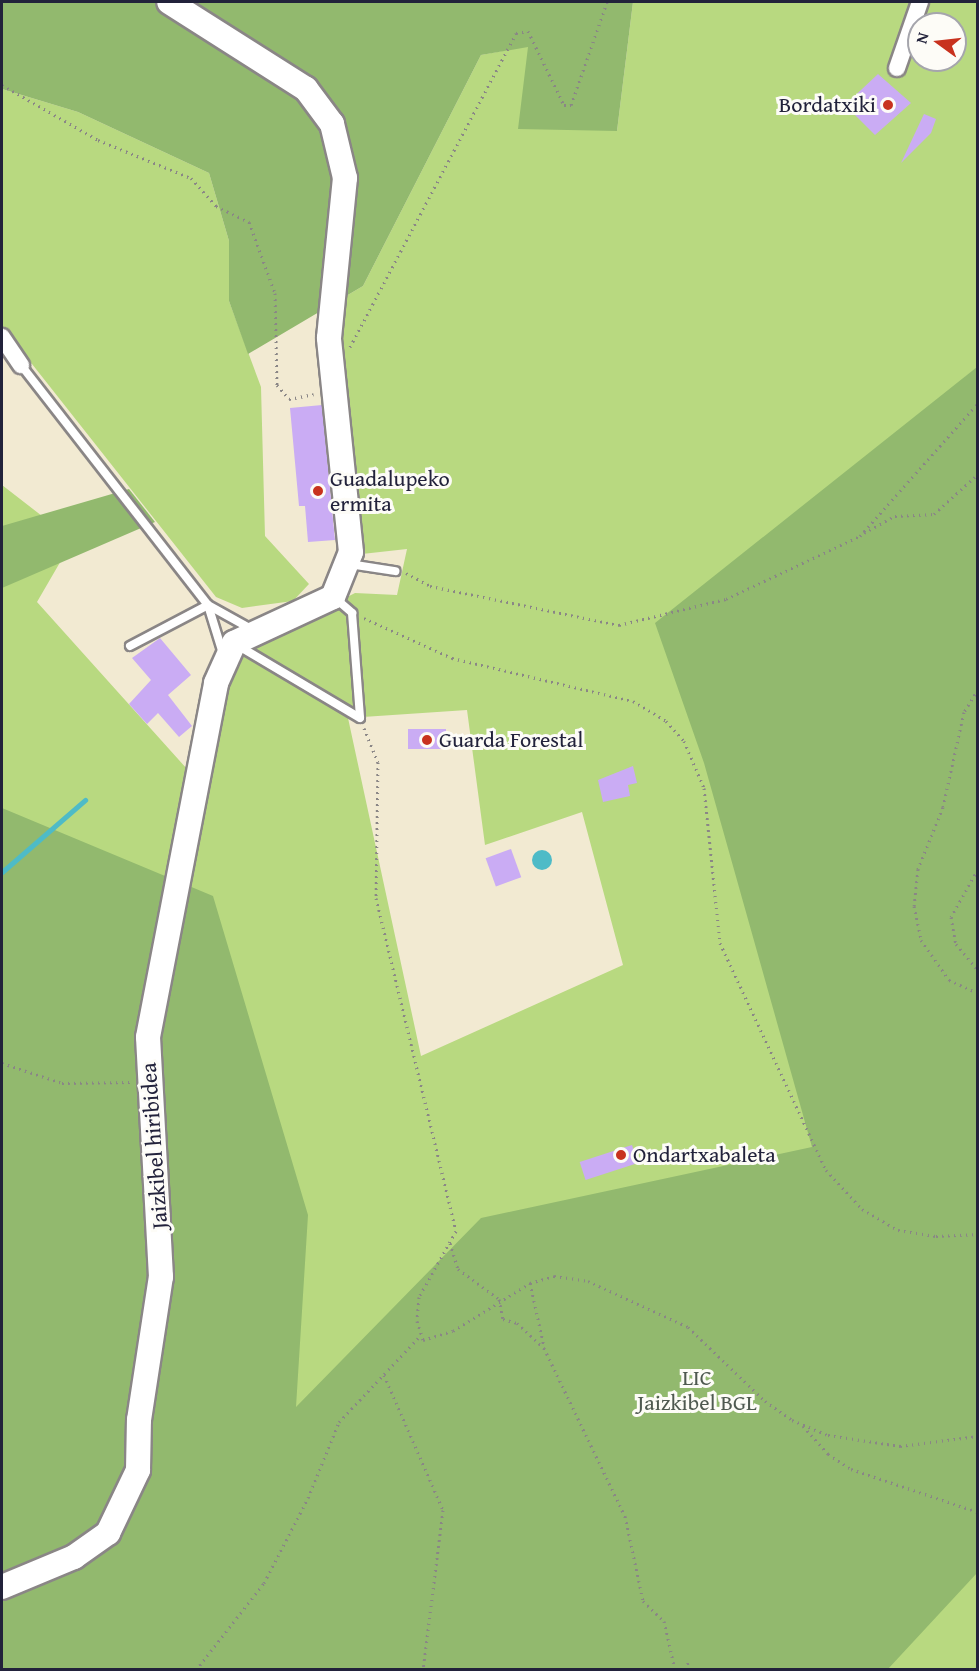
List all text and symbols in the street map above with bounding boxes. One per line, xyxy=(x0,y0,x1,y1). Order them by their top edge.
north arrow xyxy=(907,12,967,72)
text: N xyxy=(909,30,935,46)
place label: Bordatxiki xyxy=(779,92,876,118)
marker: Bordatxiki xyxy=(881,98,895,112)
place label: Guadalupeko ermita xyxy=(330,465,450,516)
marker: Guadalupeko ermita xyxy=(311,484,325,498)
place label: Guarda Forestal xyxy=(439,727,583,753)
marker: Guarda Forestal xyxy=(420,733,434,747)
street label: Jaizkibel hiribidea xyxy=(135,1062,173,1230)
place label: Ondartxabaleta xyxy=(633,1142,776,1168)
marker: Ondartxabaleta xyxy=(614,1148,628,1162)
park label: LIC Jaizkibel BGL xyxy=(637,1364,757,1416)

